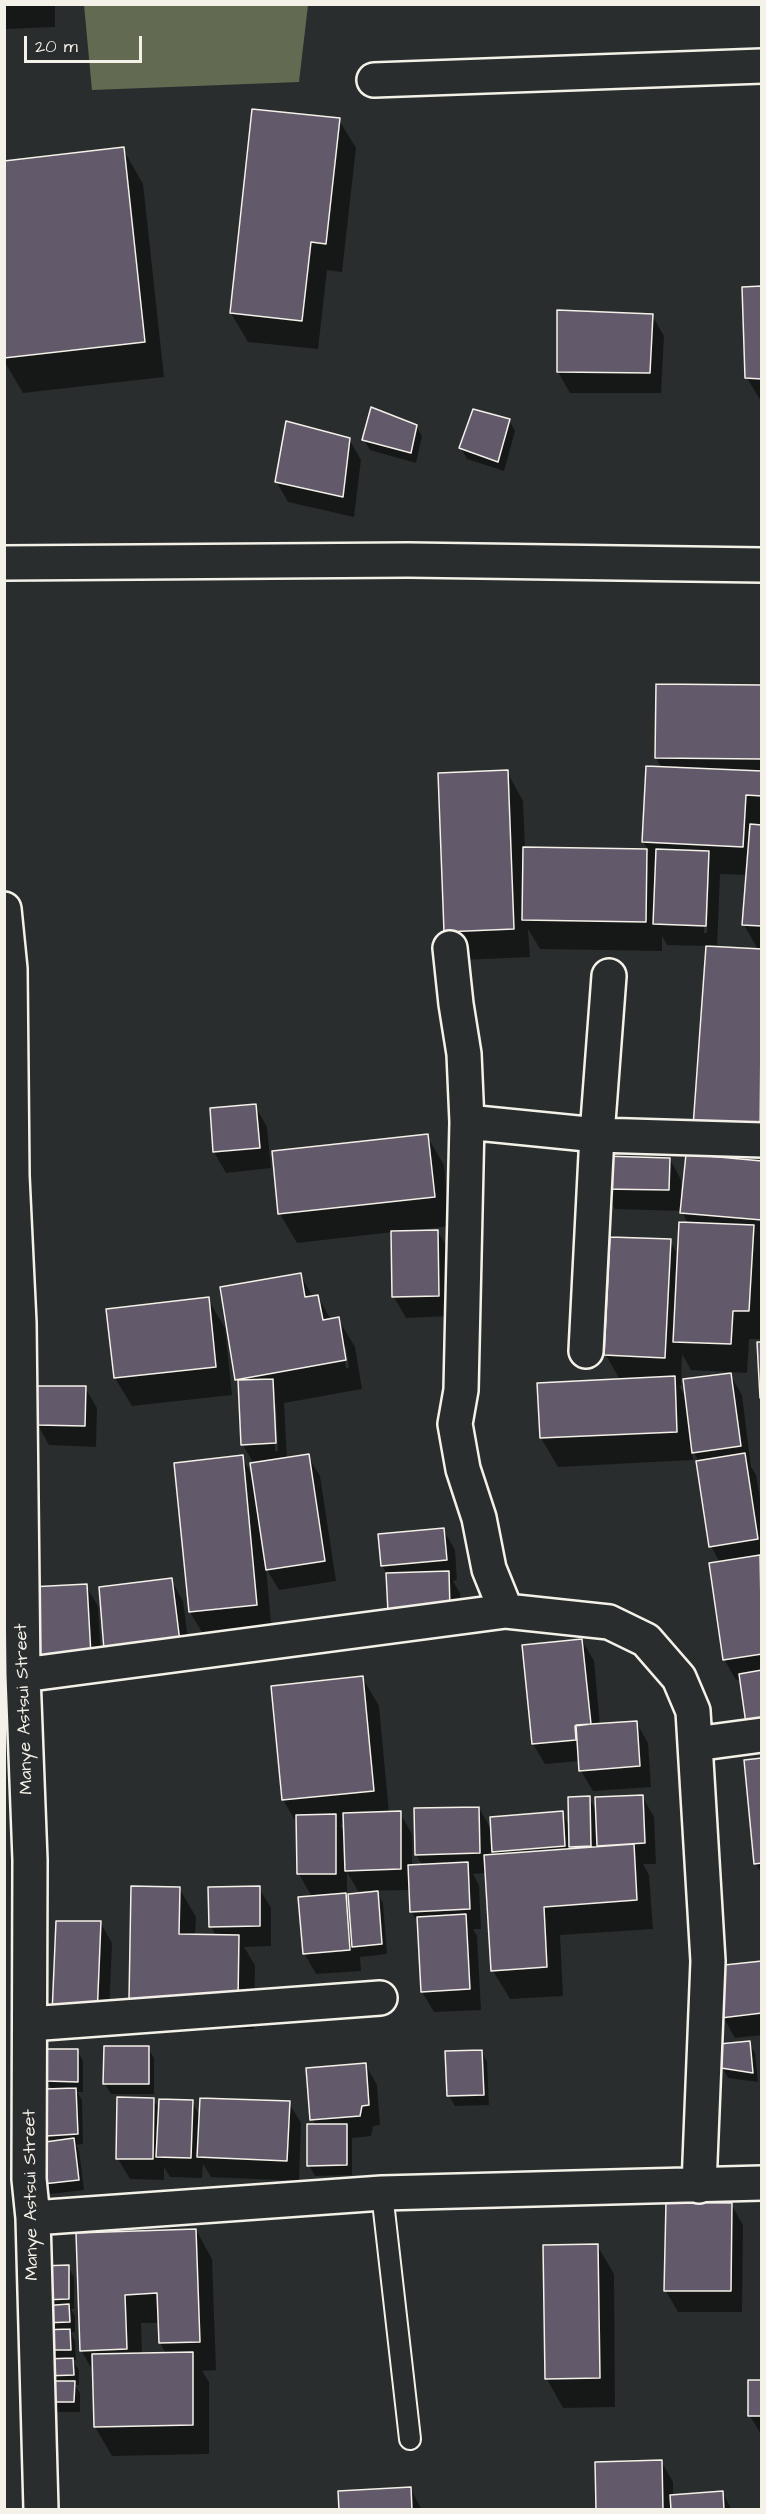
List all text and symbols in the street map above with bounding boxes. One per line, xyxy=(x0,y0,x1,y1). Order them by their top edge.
scale bar xyxy=(27,24,146,62)
text: 20 m xyxy=(35,34,78,59)
street label: Manye Astsui Street xyxy=(11,1623,39,1795)
street label: Manye Astsui Street xyxy=(20,2109,44,2281)

